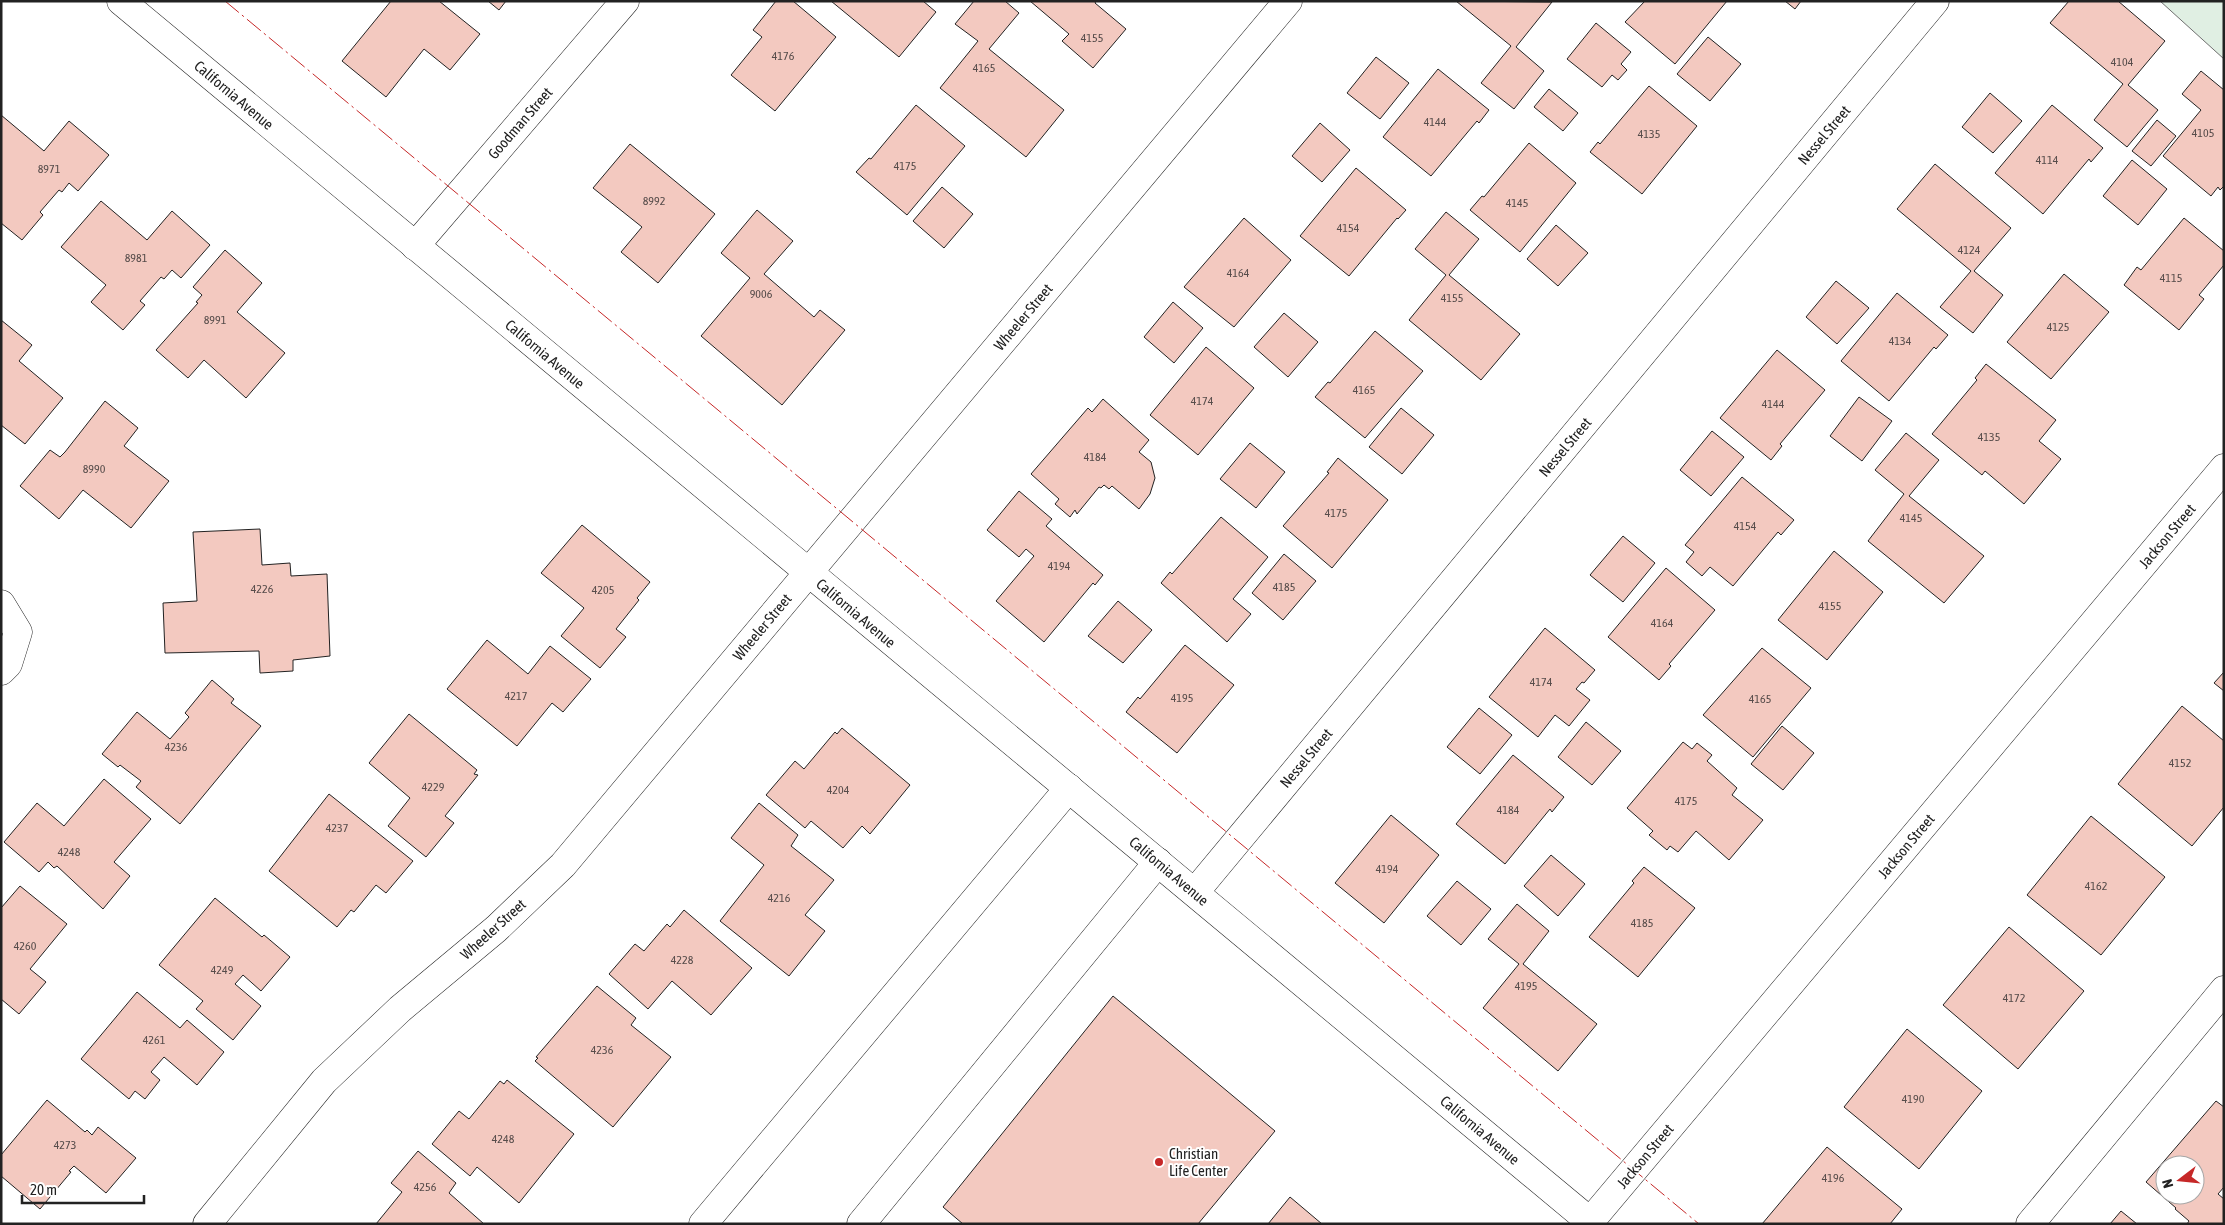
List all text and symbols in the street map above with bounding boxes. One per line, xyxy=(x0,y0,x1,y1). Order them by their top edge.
house number: 4155 xyxy=(1081,31,1103,45)
house number: 4176 xyxy=(772,49,795,63)
house number: 4104 xyxy=(2111,55,2134,69)
street label: California Avenue xyxy=(191,57,277,133)
house number: 4165 xyxy=(973,61,995,75)
street label: Goodman Street xyxy=(484,84,556,162)
street label: Nessel Street xyxy=(1794,102,1854,168)
house number: 4144 xyxy=(1424,115,1447,129)
house number: 4105 xyxy=(2192,126,2214,140)
house number: 4135 xyxy=(1638,127,1660,141)
house number: 4114 xyxy=(2036,153,2059,167)
house number: 4175 xyxy=(894,159,916,173)
house number: 8971 xyxy=(38,162,61,176)
house number: 8992 xyxy=(643,194,665,208)
house number: 4145 xyxy=(1506,196,1528,210)
house number: 4154 xyxy=(1337,221,1360,235)
house number: 4124 xyxy=(1958,243,1981,257)
house number: 8981 xyxy=(125,251,148,265)
house number: 4164 xyxy=(1227,266,1250,280)
house number: 4115 xyxy=(2160,271,2182,285)
street label: Wheeler Street xyxy=(990,280,1056,354)
house number: 9006 xyxy=(750,287,773,301)
house number: 4155 xyxy=(1441,291,1463,305)
house number: 8991 xyxy=(204,313,227,327)
street label: California Avenue xyxy=(502,316,588,392)
house number: 4125 xyxy=(2047,320,2069,334)
house number: 4134 xyxy=(1889,334,1912,348)
house number: 4165 xyxy=(1353,383,1375,397)
house number: 4174 xyxy=(1191,394,1214,408)
house number: 4144 xyxy=(1762,397,1785,411)
street label: Nessel Street xyxy=(1535,414,1595,480)
house number: 4135 xyxy=(1978,430,2000,444)
house number: 4184 xyxy=(1084,450,1107,464)
house number: 8990 xyxy=(83,462,106,476)
street label: Jackson Street xyxy=(2135,500,2199,572)
house number: 4175 xyxy=(1325,506,1347,520)
house number: 4145 xyxy=(1900,511,1922,525)
house number: 4154 xyxy=(1734,519,1757,533)
house number: 4194 xyxy=(1048,559,1071,573)
street label: California Avenue xyxy=(813,575,899,651)
house number: 4185 xyxy=(1273,580,1295,594)
house number: 4226 xyxy=(251,582,274,596)
house number: 4205 xyxy=(592,583,614,597)
street label: Wheeler Street xyxy=(729,590,795,664)
house number: 4155 xyxy=(1819,599,1841,613)
house number: 4164 xyxy=(1651,616,1674,630)
house number: 4174 xyxy=(1530,675,1553,689)
house number: 4217 xyxy=(505,689,528,703)
house number: 4195 xyxy=(1171,691,1193,705)
house number: 4165 xyxy=(1749,692,1771,706)
street label: Nessel Street xyxy=(1276,725,1336,791)
house number: 4236 xyxy=(165,740,188,754)
house number: 4152 xyxy=(2169,756,2191,770)
house number: 4229 xyxy=(422,780,445,794)
house number: 4204 xyxy=(827,783,850,797)
house number: 4175 xyxy=(1675,794,1697,808)
house number: 4184 xyxy=(1497,803,1520,817)
street label: Jackson Street xyxy=(1874,810,1938,882)
house number: 4237 xyxy=(326,821,349,835)
street label: California Avenue xyxy=(1126,833,1212,909)
house number: 4248 xyxy=(58,845,81,859)
house number: 4194 xyxy=(1376,862,1399,876)
house number: 4162 xyxy=(2085,879,2107,893)
house number: 4216 xyxy=(768,891,791,905)
street label: Wheeler Street xyxy=(457,895,529,963)
house number: 4185 xyxy=(1631,916,1653,930)
house number: 4260 xyxy=(14,939,37,953)
house number: 4228 xyxy=(671,953,694,967)
house number: 4249 xyxy=(211,963,234,977)
house number: 4195 xyxy=(1515,979,1537,993)
house number: 4172 xyxy=(2003,991,2025,1005)
house number: 4261 xyxy=(143,1033,166,1047)
house number: 4236 xyxy=(591,1043,614,1057)
street label: California Avenue xyxy=(1437,1092,1523,1168)
house number: 4190 xyxy=(1902,1092,1925,1106)
street label: Jackson Street xyxy=(1613,1120,1677,1192)
house number: 4248 xyxy=(492,1132,515,1146)
house number: 4273 xyxy=(54,1138,76,1152)
place label: Christian Life Center xyxy=(1169,1145,1228,1179)
north arrow xyxy=(2155,1155,2205,1205)
marker: Christian Life Center xyxy=(1153,1156,1165,1168)
house number: 4196 xyxy=(1822,1171,1845,1185)
scale bar xyxy=(22,1172,145,1204)
text: N xyxy=(2159,1177,2176,1190)
house number: 4256 xyxy=(414,1180,437,1194)
text: 20 m xyxy=(30,1181,57,1198)

